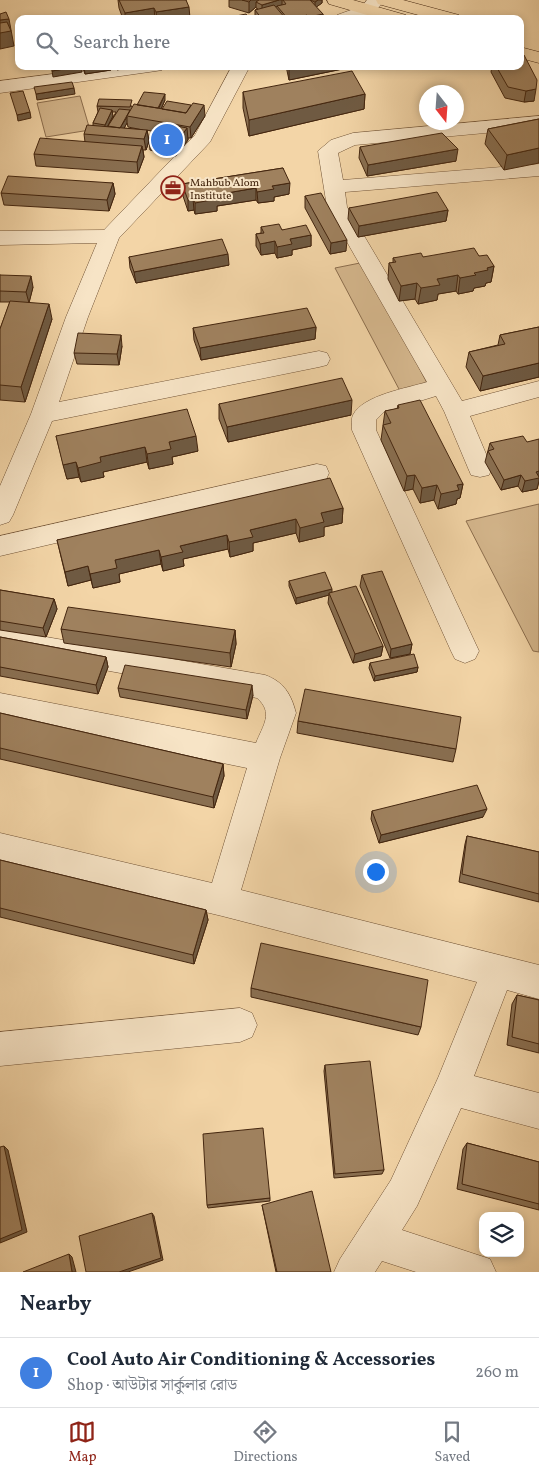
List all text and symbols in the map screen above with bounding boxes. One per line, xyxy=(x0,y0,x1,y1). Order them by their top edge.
search box xyxy=(15,15,524,70)
icon: search xyxy=(33,29,61,57)
text: Search here xyxy=(73,30,170,56)
north arrow xyxy=(419,85,464,130)
pin: 1 xyxy=(151,121,183,159)
office icon: Mahbub Alom Institute xyxy=(160,175,186,201)
place label: Mahbub Alom Institute xyxy=(190,176,260,204)
your location xyxy=(363,859,389,885)
map controls xyxy=(479,1212,524,1257)
button: layers xyxy=(479,1212,524,1257)
text: Nearby xyxy=(20,1290,91,1319)
text: Cool Auto Air Conditioning & Accessories xyxy=(67,1347,435,1373)
text: 1 xyxy=(33,1362,39,1384)
text: 260 m xyxy=(475,1362,519,1384)
text: Shop · আউটার সার্কুলার রোড xyxy=(67,1375,237,1397)
tab: Map xyxy=(68,1418,96,1467)
tab: Directions xyxy=(233,1418,298,1467)
tab: Saved xyxy=(434,1418,471,1467)

